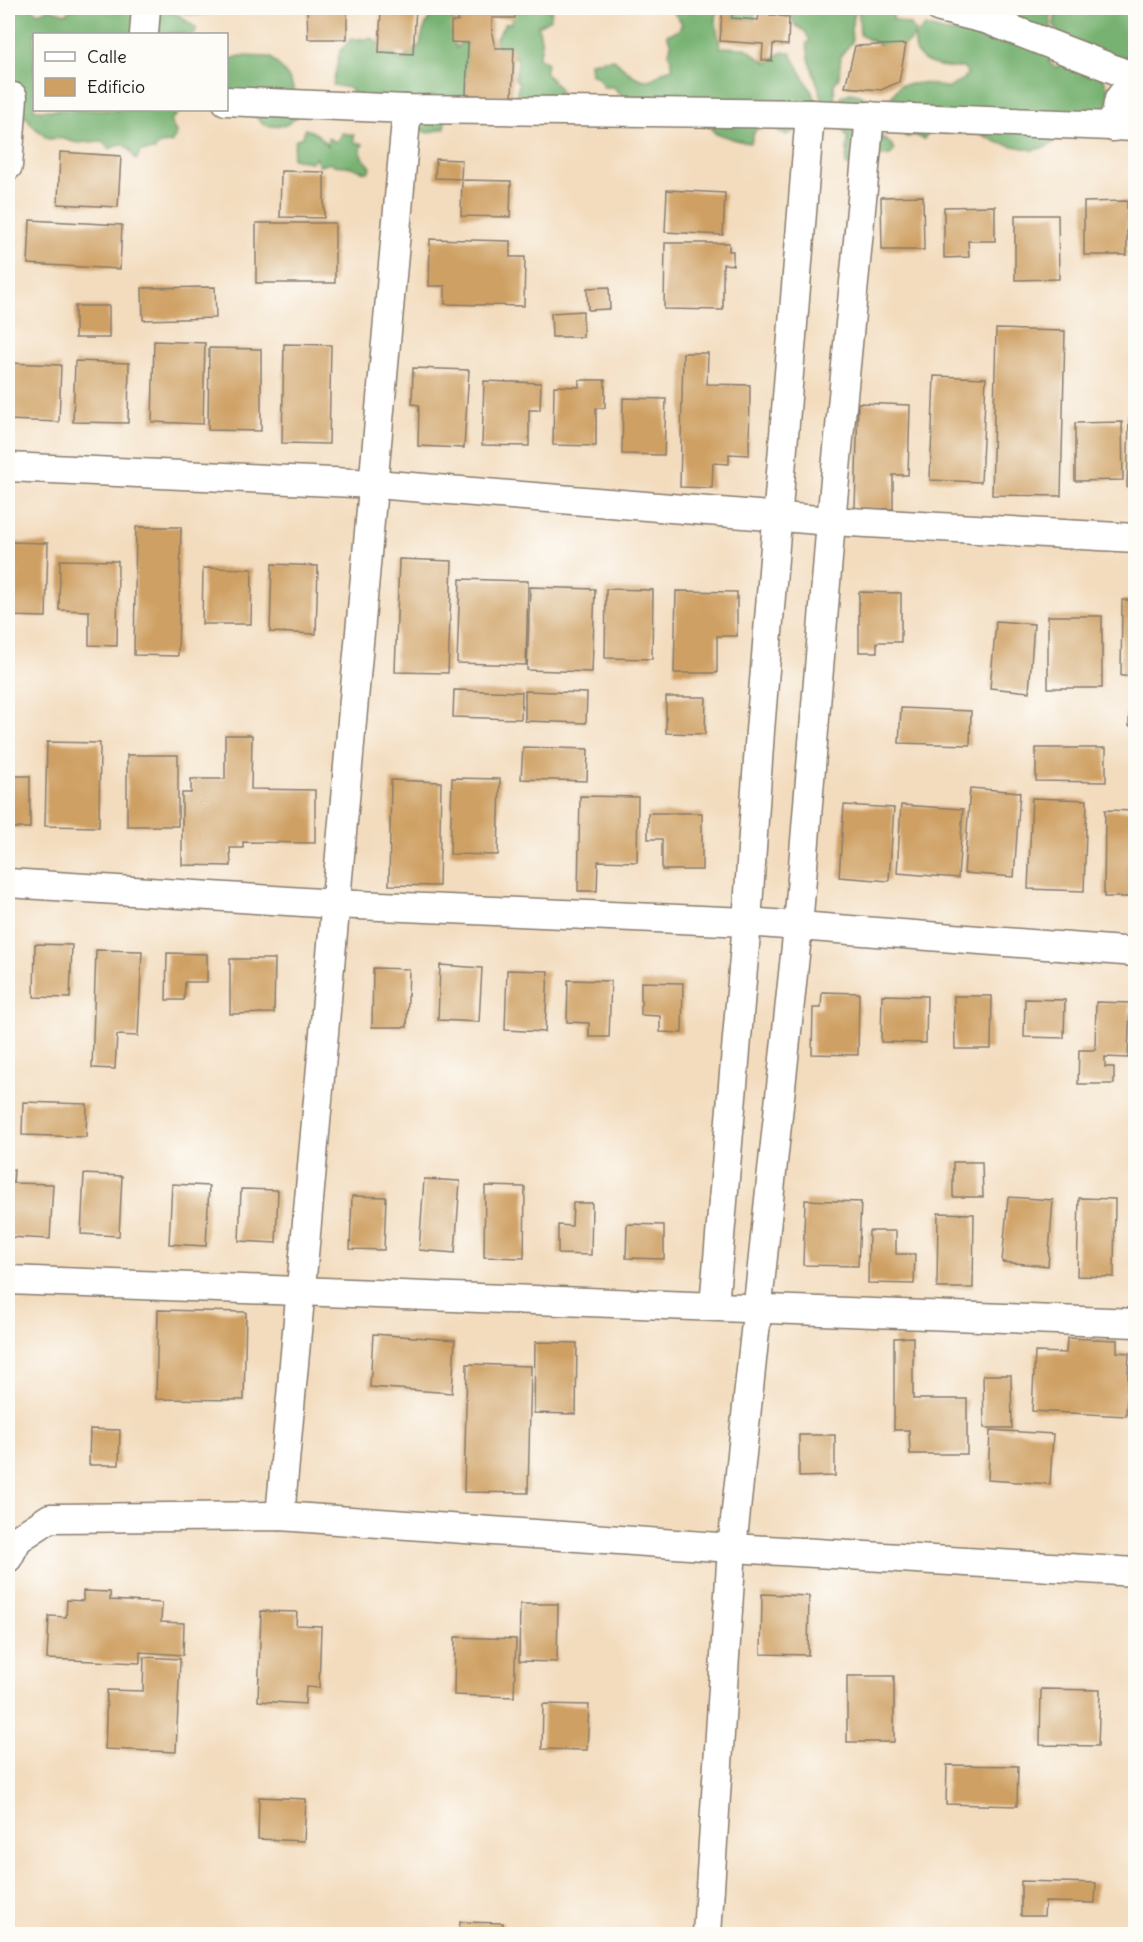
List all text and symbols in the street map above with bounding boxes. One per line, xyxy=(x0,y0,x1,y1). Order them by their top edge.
legend xyxy=(33,33,228,111)
text: Calle xyxy=(87,45,127,68)
text: Edificio xyxy=(87,75,145,98)

